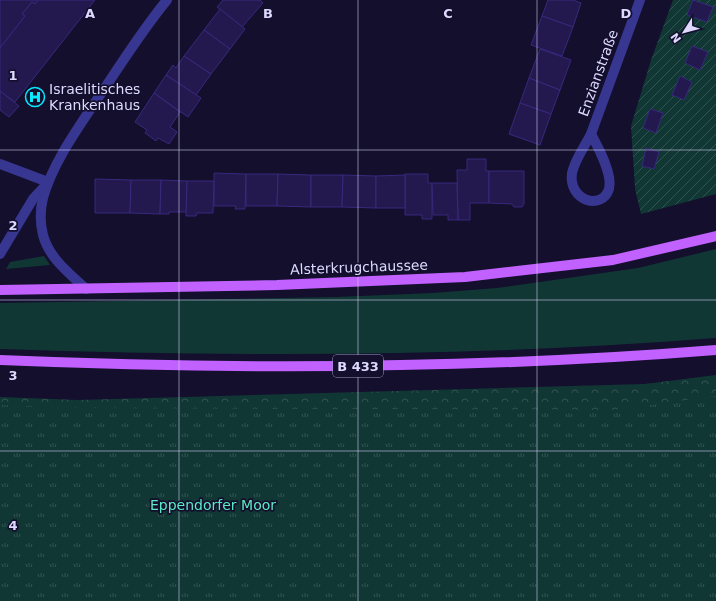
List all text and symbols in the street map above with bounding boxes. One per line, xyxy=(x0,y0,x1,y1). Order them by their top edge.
text: A xyxy=(85,6,95,21)
text: B xyxy=(263,6,273,21)
text: C xyxy=(443,6,453,21)
text: D xyxy=(621,6,632,21)
north arrow xyxy=(664,12,704,52)
street label: Enzianstraße xyxy=(575,28,621,118)
text: N xyxy=(668,30,684,45)
text: 1 xyxy=(8,68,18,83)
place label: Israelitisches Krankenhaus xyxy=(49,81,140,113)
hospital icon: Israelitisches Krankenhaus xyxy=(24,86,46,108)
text: 2 xyxy=(8,218,18,233)
street label: Alsterkrugchaussee xyxy=(290,257,428,277)
road number: B 433 xyxy=(333,355,383,377)
text: 3 xyxy=(8,368,18,383)
park label: Eppendorfer Moor xyxy=(150,497,276,513)
text: 4 xyxy=(8,518,18,533)

